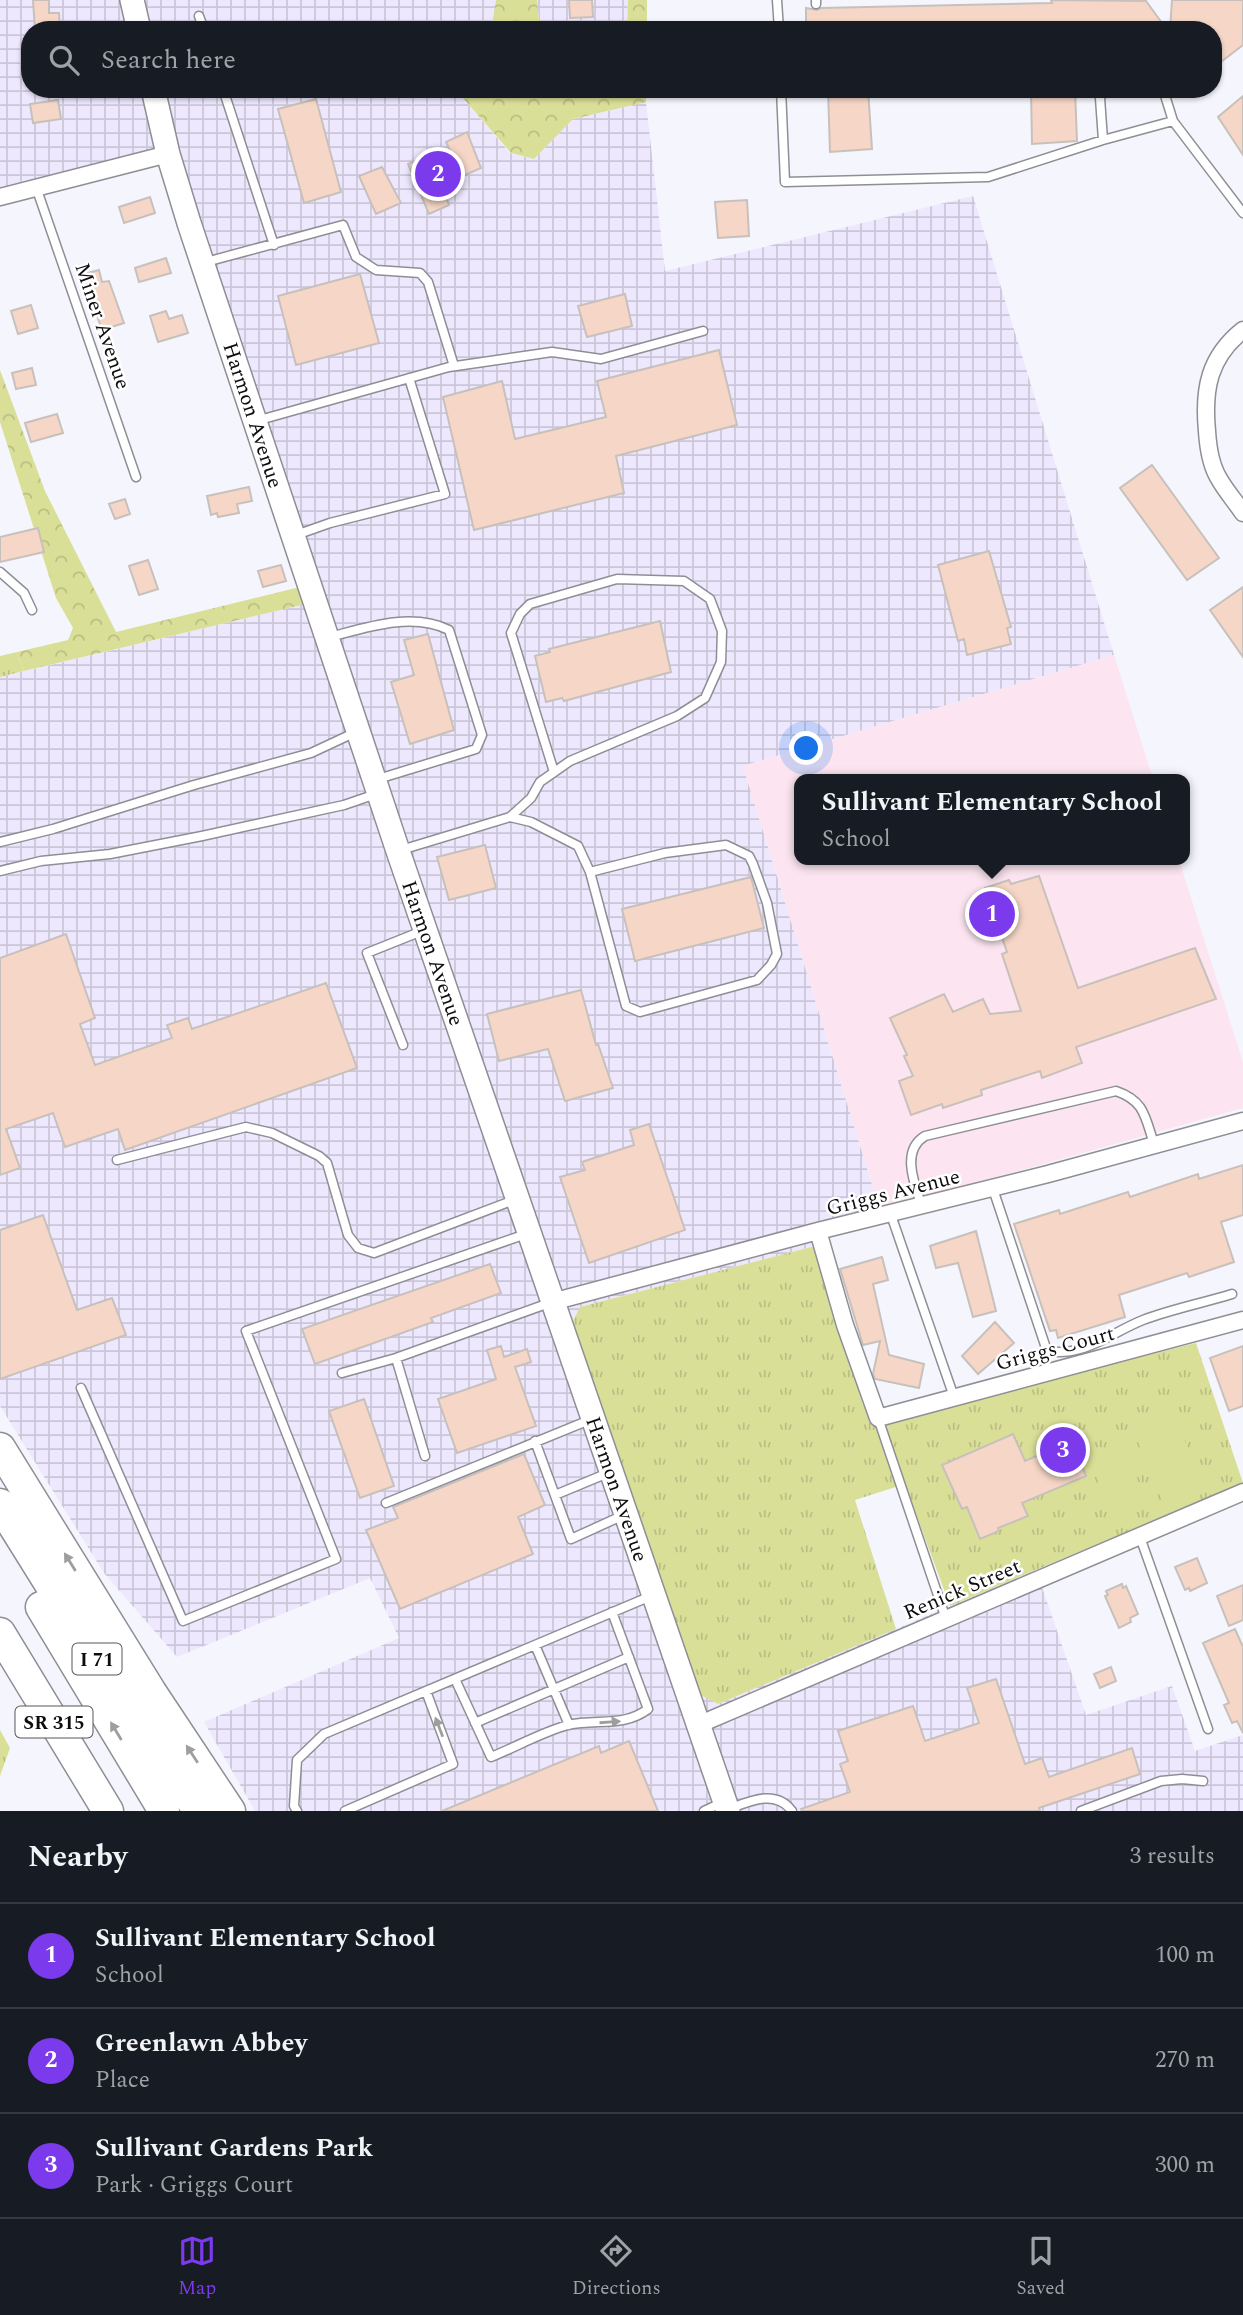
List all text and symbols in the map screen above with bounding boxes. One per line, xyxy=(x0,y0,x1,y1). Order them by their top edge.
search box xyxy=(21,21,1222,98)
text: Search here xyxy=(101,40,236,80)
icon: search xyxy=(45,41,83,79)
pin: 2 xyxy=(415,148,461,200)
street label: Miner Avenue xyxy=(65,259,139,394)
street label: Harmon Avenue xyxy=(213,338,291,492)
your location xyxy=(789,731,823,765)
popup xyxy=(794,774,1190,865)
text: Sullivant Elementary School xyxy=(822,782,1162,822)
text: School xyxy=(822,822,891,857)
street label: Harmon Avenue xyxy=(392,876,472,1030)
pin: 1 xyxy=(969,888,1015,940)
street label: Griggs Avenue xyxy=(823,1161,964,1225)
street label: Griggs Court xyxy=(992,1318,1118,1380)
street label: Harmon Avenue xyxy=(576,1412,656,1566)
pin: 3 xyxy=(1040,1424,1086,1476)
street label: Renick Street xyxy=(899,1551,1026,1629)
one-way arrow xyxy=(64,1552,77,1571)
road number: I 71 xyxy=(72,1644,122,1674)
road number: SR 315 xyxy=(16,1706,92,1738)
one-way arrow xyxy=(599,1716,621,1727)
one-way arrow xyxy=(434,1717,445,1738)
one-way arrow xyxy=(109,1722,122,1741)
one-way arrow xyxy=(185,1745,199,1763)
text: Nearby xyxy=(28,1834,127,1880)
text: 3 results xyxy=(1130,1839,1215,1874)
text: Sullivant Elementary School xyxy=(95,1918,436,1958)
text: 1 xyxy=(45,1938,57,1973)
text: 100 m xyxy=(1155,1938,1215,1973)
text: School xyxy=(95,1958,164,1993)
text: Greenlawn Abbey xyxy=(95,2023,307,2063)
text: 2 xyxy=(45,2043,57,2078)
text: 270 m xyxy=(1155,2043,1215,2078)
text: Place xyxy=(95,2063,150,2098)
text: Sullivant Gardens Park xyxy=(95,2128,373,2168)
text: 3 xyxy=(45,2148,57,2183)
text: 300 m xyxy=(1155,2148,1215,2183)
text: Park · Griggs Court xyxy=(95,2168,293,2203)
tab: Map xyxy=(178,2232,216,2303)
tab: Directions xyxy=(572,2232,661,2303)
tab: Saved xyxy=(1016,2232,1065,2303)

